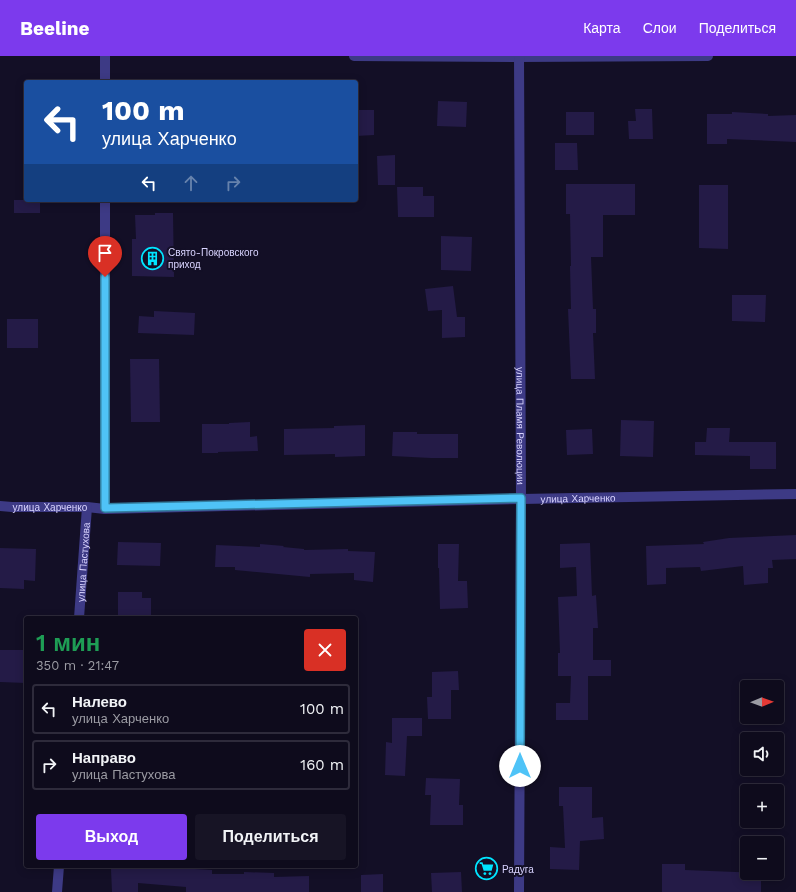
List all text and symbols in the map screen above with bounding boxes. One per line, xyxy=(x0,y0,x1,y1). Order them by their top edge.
text: Beeline xyxy=(20,17,90,40)
text: Карта xyxy=(583,20,621,36)
text: Слои xyxy=(643,20,677,36)
text: Поделиться xyxy=(699,20,776,36)
text: 100 m xyxy=(102,94,185,127)
icon: left xyxy=(36,96,88,148)
text: улица Харченко xyxy=(102,128,237,149)
icon: left xyxy=(138,172,160,194)
icon: ahead xyxy=(180,172,202,194)
icon: right xyxy=(222,172,244,194)
pin xyxy=(88,236,122,277)
icon: arrive xyxy=(94,242,116,264)
building icon: Свято-Покровского приход xyxy=(140,245,166,271)
place label: Свято-Покровского приход xyxy=(168,247,259,270)
street label: улица Пламя Революции xyxy=(514,367,526,485)
street label: улица Харченко xyxy=(540,492,616,505)
street label: улица Харченко xyxy=(13,502,88,513)
street label: улица Пастухова xyxy=(75,522,92,602)
text: 1 мин xyxy=(36,629,100,657)
button: close xyxy=(304,629,346,671)
text: 350 m · 21:47 xyxy=(36,658,119,673)
north arrow xyxy=(740,680,784,724)
map controls xyxy=(740,680,784,880)
text: Налево xyxy=(72,693,127,711)
icon: left xyxy=(38,698,60,720)
text: 100 m xyxy=(300,700,344,718)
text: улица Харченко xyxy=(72,711,169,726)
button: sound xyxy=(740,732,784,776)
position arrow xyxy=(499,745,541,787)
text: Направо xyxy=(72,749,136,767)
icon: right xyxy=(38,754,60,776)
text: 160 m xyxy=(300,756,344,774)
text: улица Пастухова xyxy=(72,767,175,782)
button: + xyxy=(740,784,784,828)
button: Выход xyxy=(36,814,187,860)
button: Поделиться xyxy=(195,814,346,860)
button: − xyxy=(740,836,784,880)
supermarket icon: Радуга xyxy=(474,856,500,882)
place label: Радуга xyxy=(502,864,534,875)

